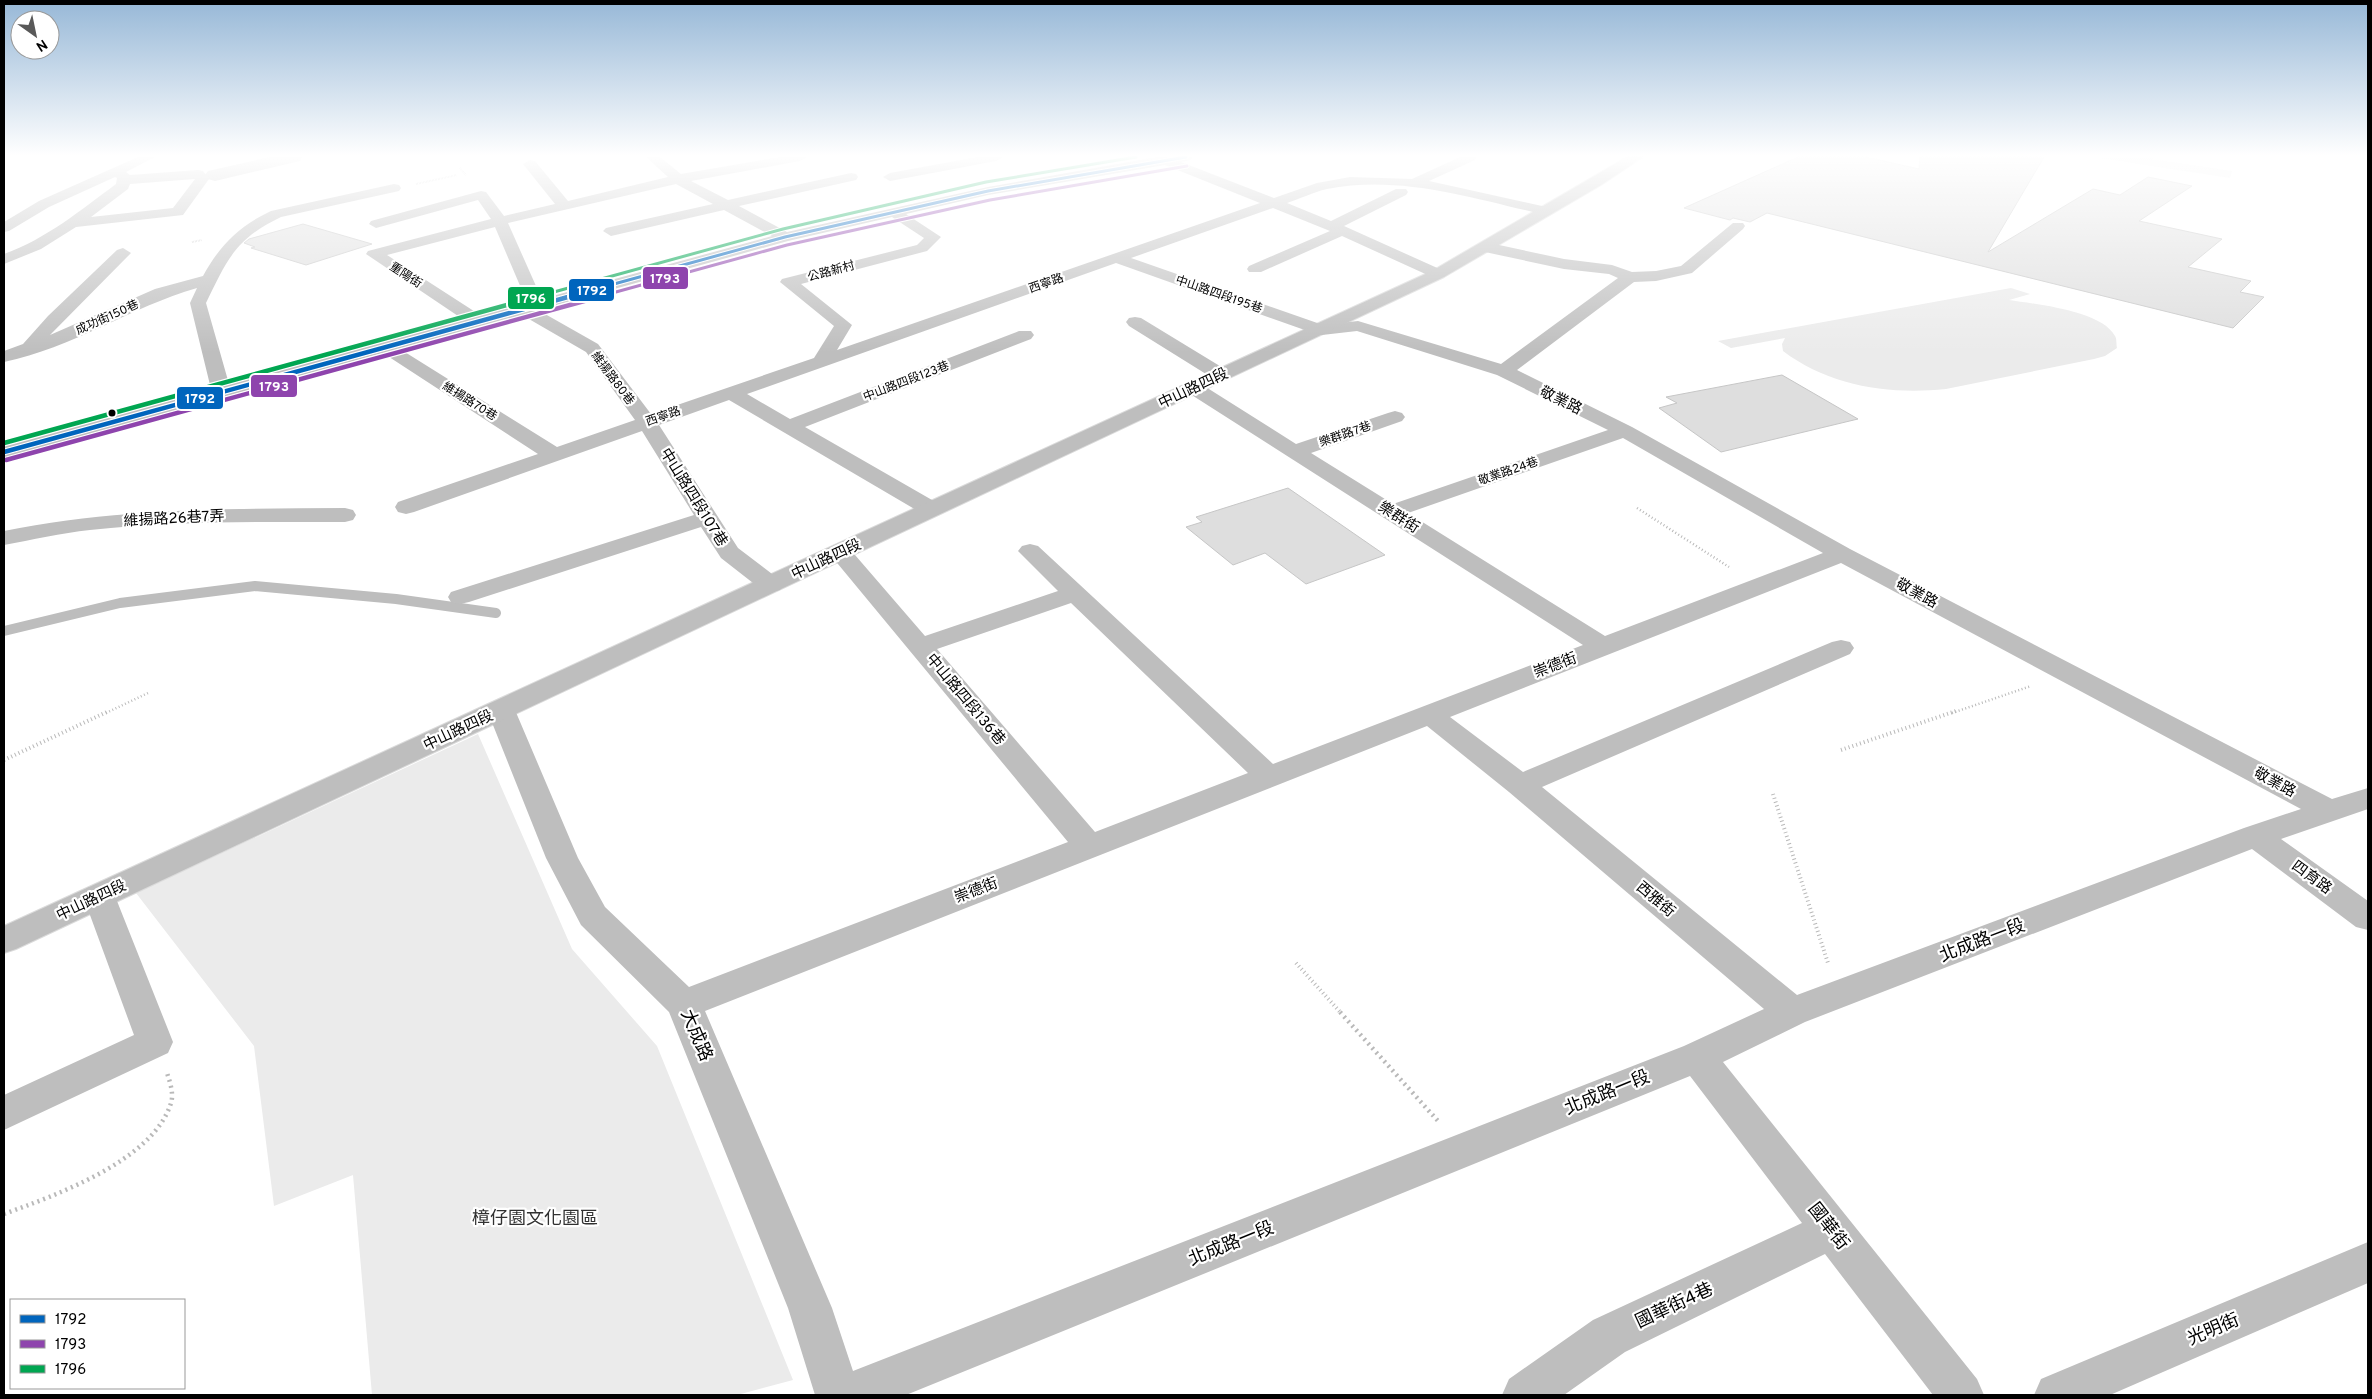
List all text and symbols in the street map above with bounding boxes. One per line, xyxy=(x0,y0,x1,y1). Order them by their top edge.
north arrow xyxy=(10,10,60,60)
text: N xyxy=(32,35,50,55)
street label: 公路新村 xyxy=(806,258,857,286)
street label: 重陽街 xyxy=(386,259,425,292)
line badge: 1793 xyxy=(642,266,689,290)
text: 1793 xyxy=(650,271,680,288)
street label: 西寧路 xyxy=(1027,271,1066,297)
street label: 中山路四段195巷 xyxy=(1173,273,1264,317)
line badge: 1792 xyxy=(568,278,615,302)
text: 1792 xyxy=(577,283,607,300)
line badge: 1796 xyxy=(507,286,555,310)
text: 1796 xyxy=(516,291,546,308)
street label: 成功街150巷 xyxy=(73,297,142,339)
street label: 維揚路80巷 xyxy=(587,349,638,409)
street label: 中山路四段123巷 xyxy=(861,358,952,406)
street label: 中山路四段 xyxy=(1156,365,1232,414)
line badge: 1793 xyxy=(250,374,298,398)
text: 1793 xyxy=(259,379,289,396)
street label: 維揚路70巷 xyxy=(439,379,500,425)
street label: 敬業路 xyxy=(1536,382,1585,420)
line badge: 1792 xyxy=(176,386,224,410)
text: 1792 xyxy=(185,391,215,408)
street label: 西寧路 xyxy=(644,404,683,430)
unlabelled marker xyxy=(107,408,117,418)
street label: 樂群路7巷 xyxy=(1317,419,1374,451)
street label: 中山路四段107巷 xyxy=(655,445,731,551)
street label: 敬業路24巷 xyxy=(1476,454,1541,490)
street label: 樂群街 xyxy=(1374,498,1422,538)
street label: 維揚路26巷7弄 xyxy=(123,507,225,532)
street label: 中山路四段 xyxy=(789,536,865,585)
street label: 敬業路 xyxy=(1892,574,1941,613)
street label: 崇德街 xyxy=(1531,649,1580,683)
street label: 中山路四段136巷 xyxy=(921,650,1009,750)
street label: 中山路四段 xyxy=(421,707,497,756)
street label: 敬業路 xyxy=(2250,763,2299,802)
street label: 四育路 xyxy=(2287,857,2335,899)
street label: 崇德街 xyxy=(952,874,1001,908)
street label: 中山路四段 xyxy=(54,877,130,926)
street label: 西雅街 xyxy=(1632,878,1678,922)
street label: 北成路一段 xyxy=(1936,915,2029,968)
street label: 大成路 xyxy=(674,1006,717,1065)
street label: 北成路一段 xyxy=(1562,1066,1654,1121)
street label: 國華街 xyxy=(1802,1199,1854,1255)
park label: 樟仔園文化園區 xyxy=(472,1208,598,1231)
street label: 北成路一段 xyxy=(1186,1217,1278,1272)
street label: 國華街4巷 xyxy=(1632,1278,1717,1334)
legend xyxy=(10,1299,185,1389)
street label: 光明街 xyxy=(2184,1309,2243,1352)
text: 1792 xyxy=(55,1311,87,1330)
text: 1793 xyxy=(55,1336,86,1355)
text: 1796 xyxy=(55,1361,86,1380)

